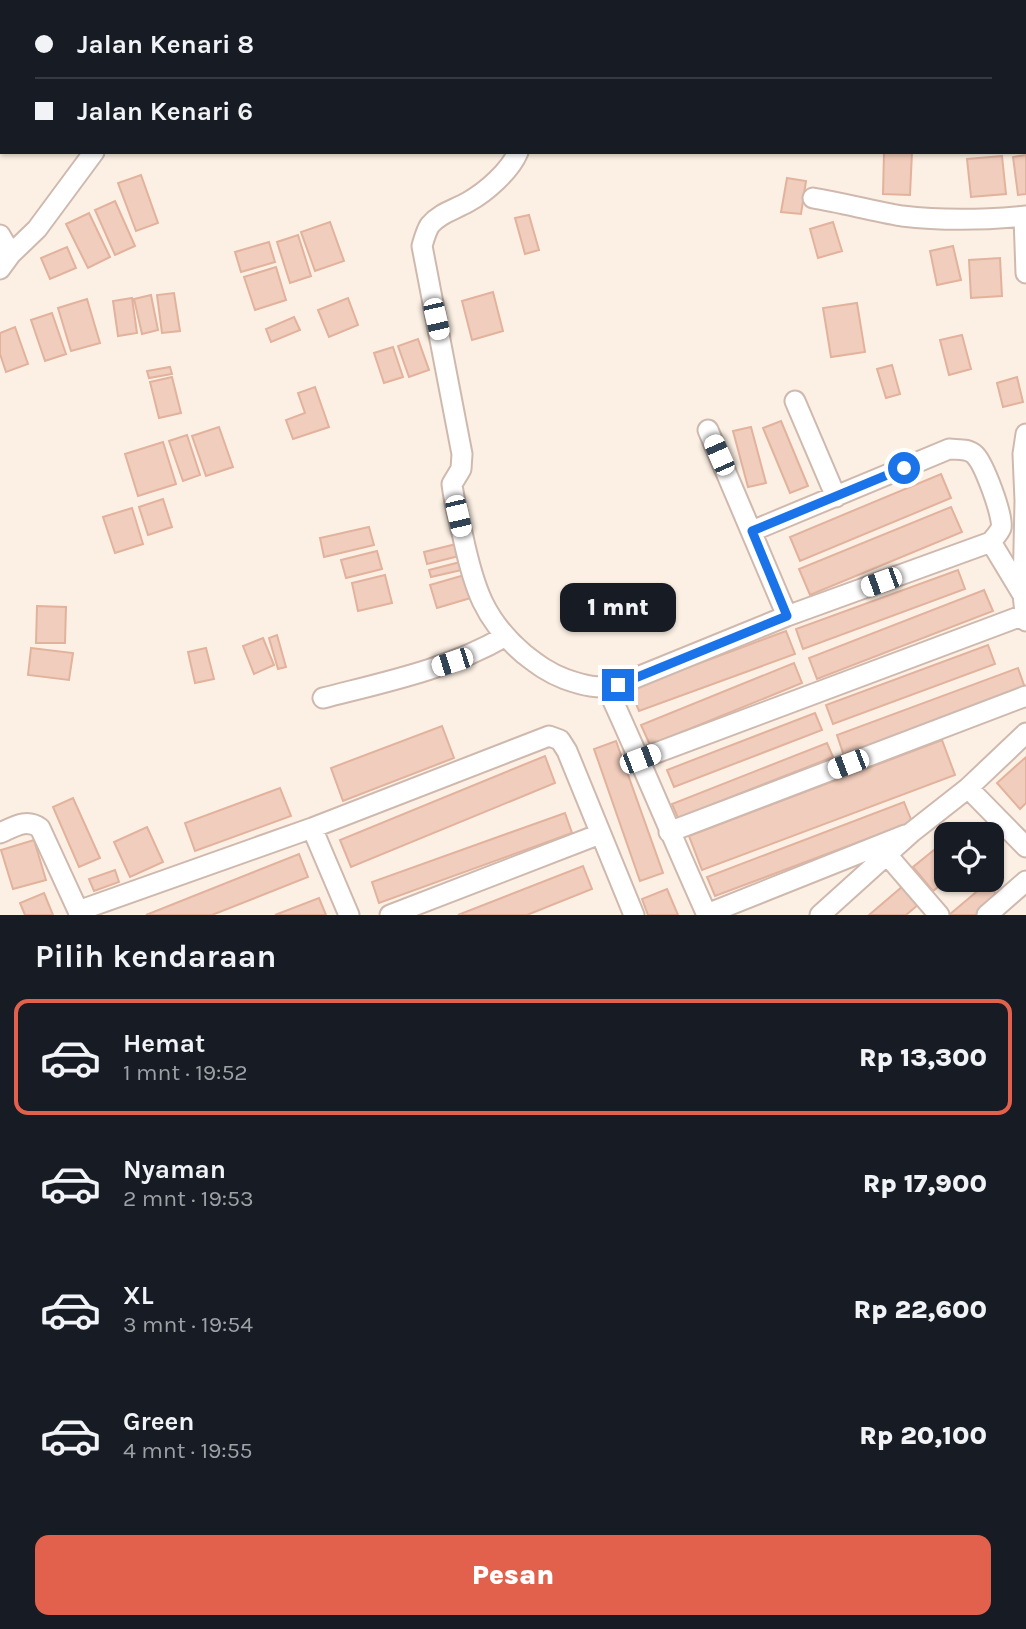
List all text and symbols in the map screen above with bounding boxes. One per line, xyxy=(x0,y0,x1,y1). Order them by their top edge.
text: Jalan Kenari 8 xyxy=(77,29,254,60)
text: Jalan Kenari 6 xyxy=(77,96,253,127)
car xyxy=(422,296,451,342)
car xyxy=(701,432,738,478)
route start xyxy=(888,452,920,484)
car xyxy=(444,493,473,539)
car xyxy=(858,565,905,599)
callout: 1 mnt xyxy=(560,584,676,632)
text: 1 mnt xyxy=(587,594,649,621)
car xyxy=(429,646,476,678)
route end xyxy=(602,669,634,701)
car xyxy=(617,742,664,776)
car xyxy=(825,747,872,781)
map controls xyxy=(934,822,1004,892)
button: locate xyxy=(934,822,1004,892)
text: Pilih kendaraan xyxy=(35,938,276,975)
icon: car xyxy=(39,1026,102,1089)
text: Hemat xyxy=(123,1028,205,1059)
text: Rp 13,300 xyxy=(859,1042,987,1073)
text: 1 mnt · 19:52 xyxy=(123,1059,248,1086)
icon: car xyxy=(39,1152,102,1215)
text: Nyaman xyxy=(123,1154,226,1185)
text: Rp 17,900 xyxy=(863,1168,987,1199)
text: 2 mnt · 19:53 xyxy=(123,1185,254,1212)
icon: car xyxy=(39,1278,102,1341)
text: XL xyxy=(123,1280,154,1311)
text: Rp 22,600 xyxy=(853,1294,987,1325)
text: 3 mnt · 19:54 xyxy=(123,1311,253,1338)
icon: car xyxy=(39,1404,102,1467)
text: Green xyxy=(123,1406,195,1437)
text: Rp 20,100 xyxy=(859,1420,987,1451)
text: 4 mnt · 19:55 xyxy=(123,1437,253,1464)
button: Pesan xyxy=(35,1535,991,1615)

